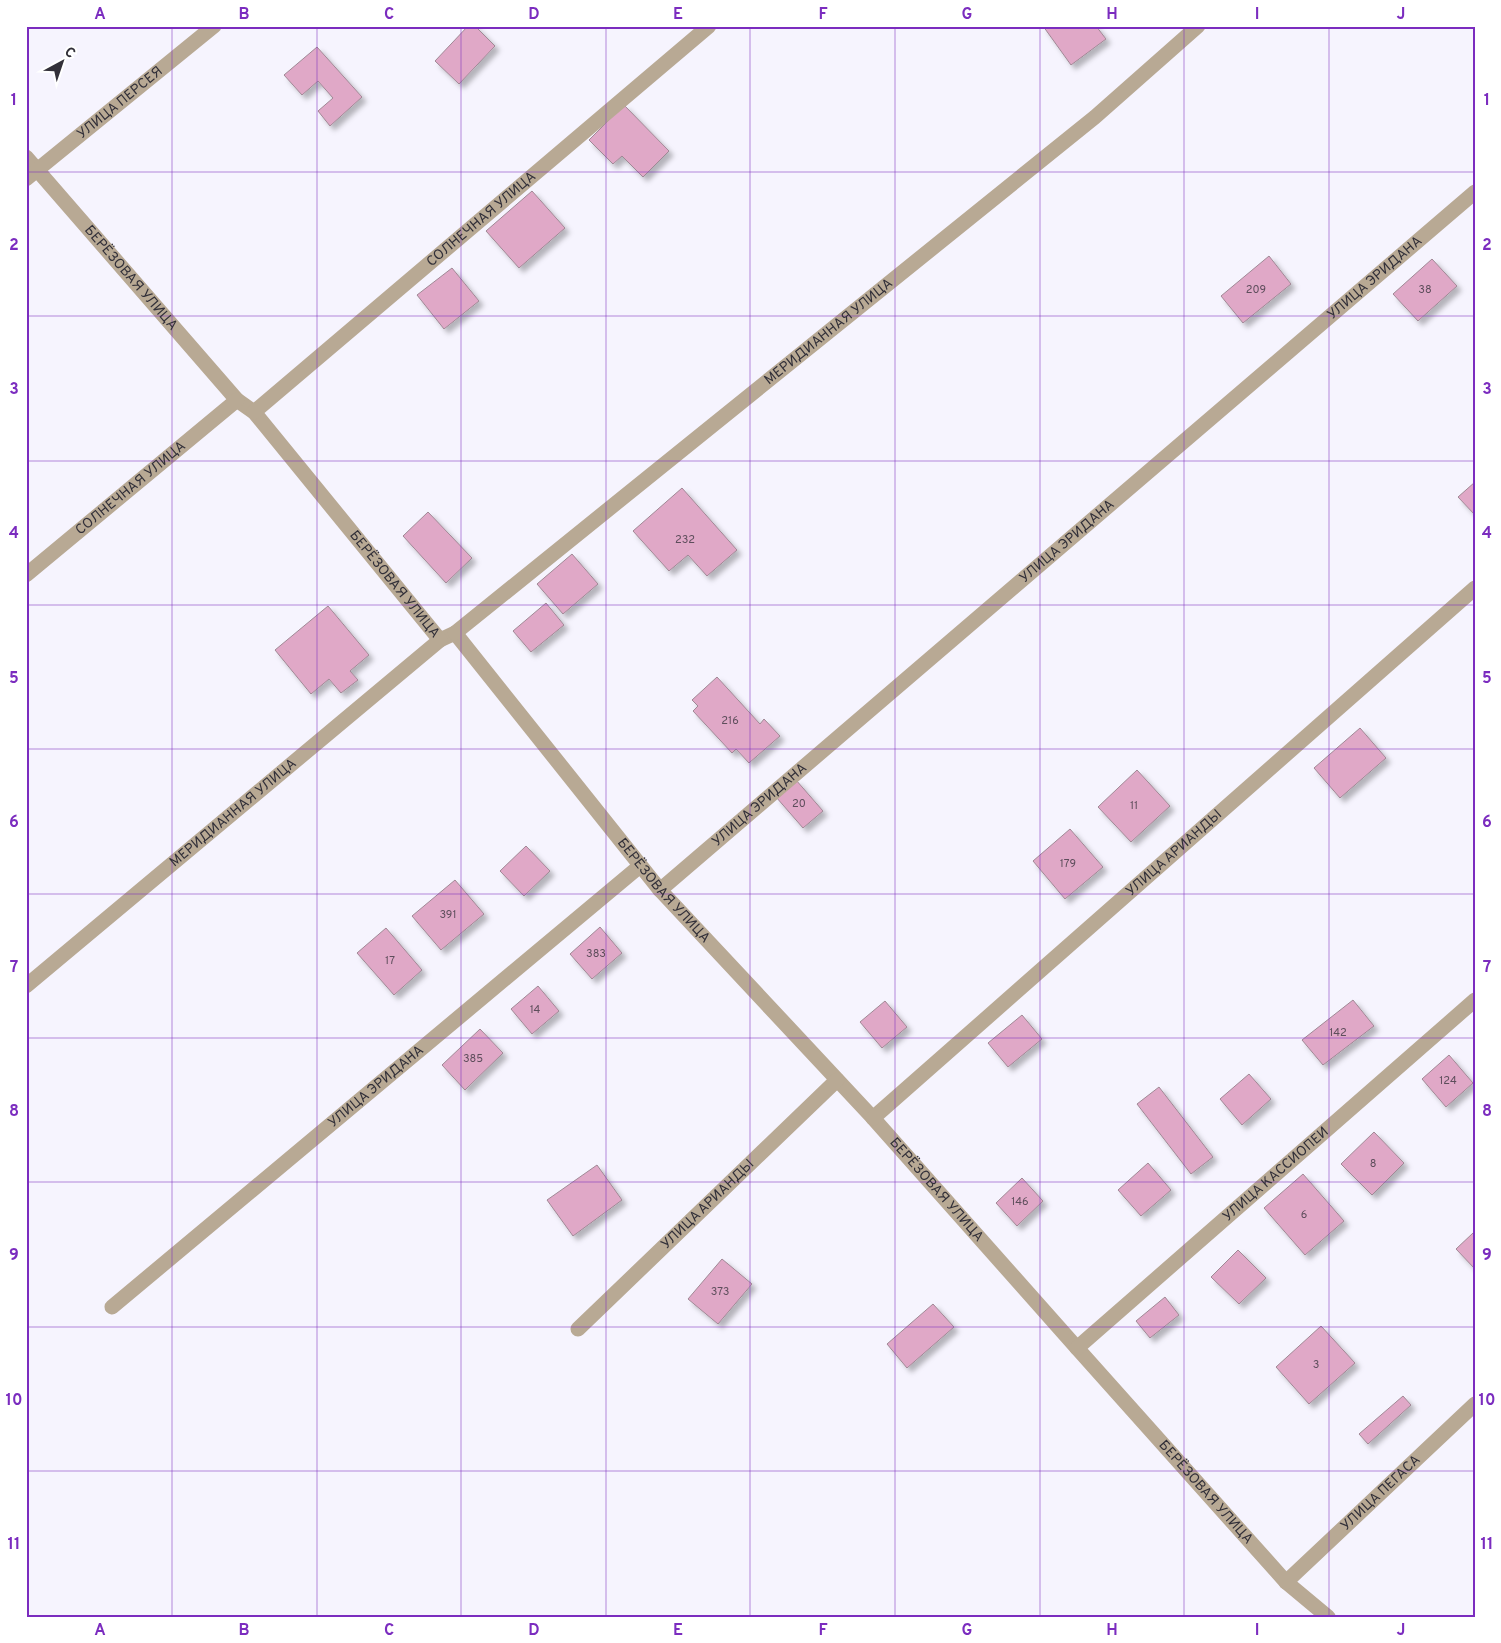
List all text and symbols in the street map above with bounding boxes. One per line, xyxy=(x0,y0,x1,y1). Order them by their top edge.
text: A xyxy=(94,5,106,25)
text: B xyxy=(238,5,250,25)
text: C xyxy=(384,5,394,25)
text: D xyxy=(528,5,540,25)
text: E xyxy=(673,5,683,25)
text: F xyxy=(818,5,828,25)
text: G xyxy=(962,5,972,25)
text: H xyxy=(1106,5,1118,25)
text: I xyxy=(1255,5,1259,25)
text: J xyxy=(1397,5,1405,25)
north arrow xyxy=(38,38,88,88)
text: С xyxy=(60,44,78,63)
street label: УЛИЦА ПЕРСЕЯ xyxy=(74,63,166,142)
text: 1 xyxy=(11,91,17,111)
text: 1 xyxy=(1484,91,1490,111)
street label: СОЛНЕЧНАЯ УЛИЦА xyxy=(423,168,539,270)
street label: БЕРЁЗОВАЯ УЛИЦА xyxy=(81,222,181,334)
street label: УЛИЦА ЭРИДАНА xyxy=(1324,233,1426,323)
text: 2 xyxy=(9,236,19,256)
text: 2 xyxy=(1482,236,1492,256)
street label: МЕРИДИАННАЯ УЛИЦА xyxy=(761,275,896,389)
house number: 209 xyxy=(1246,283,1266,297)
house number: 38 xyxy=(1418,283,1432,297)
text: 3 xyxy=(9,380,19,400)
text: 3 xyxy=(1482,380,1492,400)
street label: СОЛНЕЧНАЯ УЛИЦА xyxy=(72,438,189,539)
street label: УЛИЦА ЭРИДАНА xyxy=(1016,496,1118,587)
text: 4 xyxy=(9,524,19,544)
text: 4 xyxy=(1482,524,1492,544)
street label: БЕРЁЗОВАЯ УЛИЦА xyxy=(346,527,443,641)
house number: 232 xyxy=(675,533,695,547)
text: 5 xyxy=(9,669,19,689)
text: 5 xyxy=(1482,669,1492,689)
house number: 216 xyxy=(721,714,739,728)
street label: МЕРИДИАННАЯ УЛИЦА xyxy=(166,755,300,871)
street label: УЛИЦА ЭРИДАНА xyxy=(709,759,810,850)
house number: 20 xyxy=(792,797,806,811)
house number: 11 xyxy=(1130,799,1138,813)
street label: УЛИЦА АРИАНДЫ xyxy=(1122,806,1226,900)
text: 6 xyxy=(9,813,19,833)
text: 6 xyxy=(1482,813,1492,833)
street label: БЕРЁЗОВАЯ УЛИЦА xyxy=(613,835,714,947)
house number: 179 xyxy=(1060,857,1076,871)
house number: 391 xyxy=(439,908,457,922)
house number: 383 xyxy=(586,947,606,961)
house number: 17 xyxy=(385,954,395,968)
text: 7 xyxy=(10,958,18,978)
text: 7 xyxy=(1483,958,1491,978)
house number: 14 xyxy=(530,1003,541,1017)
house number: 142 xyxy=(1329,1026,1347,1040)
street label: УЛИЦА ЭРИДАНА xyxy=(325,1042,427,1131)
house number: 385 xyxy=(463,1052,483,1066)
house number: 124 xyxy=(1439,1074,1457,1088)
text: 8 xyxy=(9,1102,19,1122)
text: 8 xyxy=(1482,1102,1492,1122)
street label: УЛИЦА КАССИОПЕИ xyxy=(1219,1123,1332,1225)
street label: БЕРЁЗОВАЯ УЛИЦА xyxy=(886,1134,987,1245)
street label: УЛИЦА АРИАНДЫ xyxy=(658,1156,758,1253)
house number: 8 xyxy=(1370,1157,1376,1171)
house number: 146 xyxy=(1011,1195,1029,1209)
house number: 6 xyxy=(1301,1208,1307,1222)
text: 9 xyxy=(9,1246,19,1266)
text: 9 xyxy=(1482,1246,1492,1266)
house number: 373 xyxy=(711,1285,729,1299)
house number: 3 xyxy=(1313,1358,1319,1372)
text: 10 xyxy=(6,1391,22,1411)
text: 10 xyxy=(1479,1391,1495,1411)
street label: БЕРЁЗОВАЯ УЛИЦА xyxy=(1155,1437,1257,1548)
street label: УЛИЦА ПЕГАСА xyxy=(1337,1451,1424,1534)
text: 11 xyxy=(8,1535,20,1555)
text: 11 xyxy=(1481,1535,1493,1555)
text: A xyxy=(94,1621,106,1641)
text: B xyxy=(238,1621,250,1641)
text: C xyxy=(384,1621,394,1641)
text: D xyxy=(528,1621,540,1641)
text: E xyxy=(673,1621,683,1641)
text: F xyxy=(818,1621,828,1641)
text: G xyxy=(962,1621,972,1641)
text: H xyxy=(1106,1621,1118,1641)
text: I xyxy=(1255,1621,1259,1641)
text: J xyxy=(1397,1621,1405,1641)

